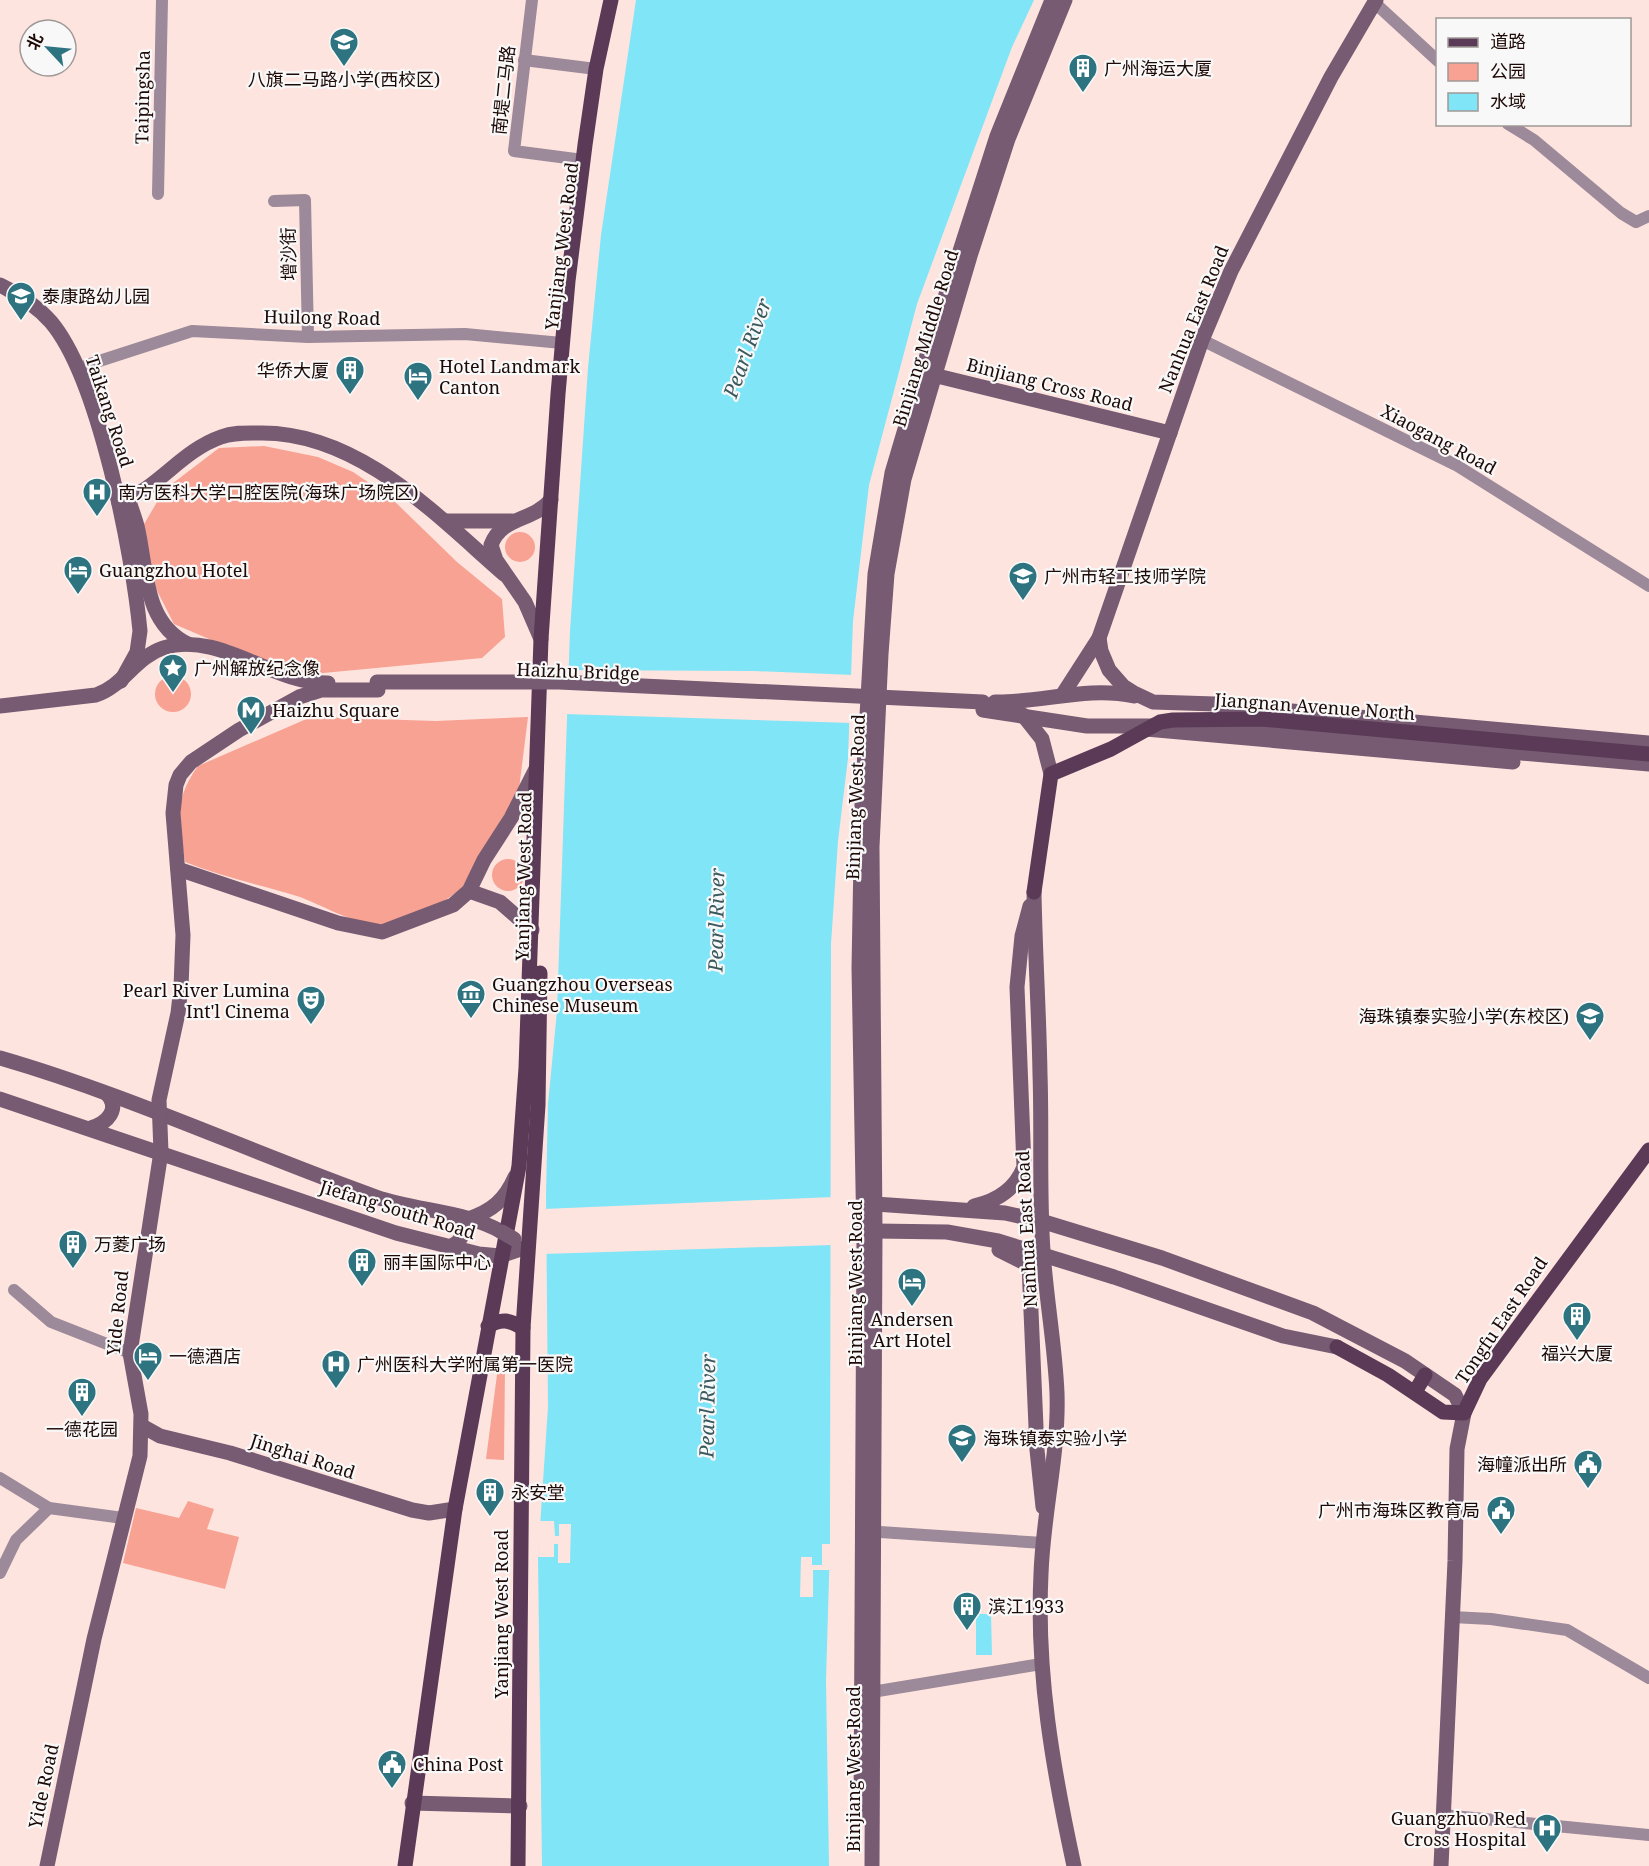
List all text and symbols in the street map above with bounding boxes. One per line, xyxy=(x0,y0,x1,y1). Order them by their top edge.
north arrow xyxy=(18,18,78,78)
legend xyxy=(1436,18,1631,126)
school or university icon: 八旗二马路小学(西校区) xyxy=(328,26,360,68)
text: 北 xyxy=(21,29,48,53)
text: 道路 xyxy=(1490,29,1526,53)
street label: 南堤二马路 xyxy=(486,44,520,136)
street label: Taipingsha xyxy=(129,50,155,144)
building icon: 广州海运大厦 xyxy=(1067,52,1099,94)
place label: 广州海运大厦 xyxy=(1104,56,1212,80)
text: 公园 xyxy=(1490,59,1526,83)
place label: 八旗二马路小学(西校区) xyxy=(248,67,440,91)
text: 水域 xyxy=(1490,89,1526,113)
street label: Yanjiang West Road xyxy=(539,161,583,332)
street label: 增沙街 xyxy=(276,227,300,281)
street label: Nanhua East Road xyxy=(1152,242,1234,396)
street label: Binjiang Middle Road xyxy=(887,246,963,430)
school or university icon: 泰康路幼儿园 xyxy=(5,280,37,322)
place label: 泰康路幼儿园 xyxy=(42,284,150,308)
water label: Pearl River xyxy=(716,294,778,402)
street label: Huilong Road xyxy=(263,304,381,330)
street label: Taikang Road xyxy=(81,352,139,470)
street label: Binjiang Cross Road xyxy=(964,352,1136,416)
building icon: 华侨大厦 xyxy=(334,354,366,396)
place label: Hotel Landmark Canton xyxy=(439,354,581,399)
place label: 华侨大厦 xyxy=(257,358,329,382)
hotel icon: Hotel Landmark Canton xyxy=(402,360,434,402)
street label: Xiaogang Road xyxy=(1377,399,1501,479)
hospital icon: 南方医科大学口腔医院(海珠广场院区) xyxy=(81,476,113,518)
place label: 南方医科大学口腔医院(海珠广场院区) xyxy=(118,480,418,504)
hotel icon: Guangzhou Hotel xyxy=(62,554,94,596)
place label: Guangzhou Hotel xyxy=(99,558,248,582)
school or university icon: 广州市轻工技师学院 xyxy=(1007,560,1039,602)
place label: 广州市轻工技师学院 xyxy=(1044,564,1206,588)
place icon: 广州解放纪念像 xyxy=(157,652,189,694)
place label: 广州解放纪念像 xyxy=(194,656,320,680)
street label: Haizhu Bridge xyxy=(516,657,640,685)
street label: Jiangnan Avenue North xyxy=(1213,687,1416,725)
metro station icon: Haizhu Square xyxy=(235,694,267,736)
place label: Haizhu Square xyxy=(272,698,399,722)
street label: Binjiang West Road xyxy=(840,713,870,881)
street label: Yanjiang West Road xyxy=(510,791,536,962)
water label: Pearl River xyxy=(702,867,730,973)
place label: Guangzhou Overseas Chinese Museum xyxy=(492,972,673,1017)
place label: Pearl River Lumina Int'l Cinema xyxy=(123,978,290,1023)
museum icon: Guangzhou Overseas Chinese Museum xyxy=(455,978,487,1020)
theatre icon: Pearl River Lumina Int'l Cinema xyxy=(295,984,327,1026)
school or university icon: 海珠镇泰实验小学(东校区) xyxy=(1574,1000,1606,1042)
place label: 海珠镇泰实验小学(东校区) xyxy=(1359,1004,1569,1028)
street label: Nanhua East Road xyxy=(1010,1150,1042,1308)
street label: Jiefang South Road xyxy=(316,1174,479,1244)
street label: Binjiang West Road xyxy=(843,1200,867,1366)
building icon: 万菱广场 xyxy=(57,1228,89,1270)
place label: 万菱广场 xyxy=(94,1232,166,1256)
building icon: 丽丰国际中心 xyxy=(346,1246,378,1288)
place label: 丽丰国际中心 xyxy=(383,1250,491,1274)
street label: Tongfu East Road xyxy=(1450,1252,1552,1388)
hotel icon: Andersen Art Hotel xyxy=(896,1266,928,1308)
street label: Yide Road xyxy=(100,1269,133,1358)
building icon: 福兴大厦 xyxy=(1561,1300,1593,1342)
place label: Andersen Art Hotel xyxy=(871,1307,954,1352)
hotel icon: 一德酒店 xyxy=(132,1340,164,1382)
place label: 福兴大厦 xyxy=(1541,1341,1613,1365)
place label: 一德酒店 xyxy=(169,1344,241,1368)
hospital icon: 广州医科大学附属第一医院 xyxy=(320,1348,352,1390)
place label: 广州医科大学附属第一医院 xyxy=(357,1352,573,1376)
water label: Pearl River xyxy=(693,1353,721,1459)
building icon: 一德花园 xyxy=(66,1376,98,1418)
place label: 一德花园 xyxy=(46,1417,118,1441)
school or university icon: 海珠镇泰实验小学 xyxy=(946,1422,978,1464)
place label: 海珠镇泰实验小学 xyxy=(983,1426,1127,1450)
street label: Jinghai Road xyxy=(247,1427,358,1484)
public building icon: 海幢派出所 xyxy=(1572,1448,1604,1490)
place label: 海幢派出所 xyxy=(1477,1452,1567,1476)
building icon: 永安堂 xyxy=(474,1476,506,1518)
place label: 永安堂 xyxy=(511,1480,565,1504)
public building icon: 广州市海珠区教育局 xyxy=(1485,1494,1517,1536)
place label: 广州市海珠区教育局 xyxy=(1318,1498,1480,1522)
street label: Yanjiang West Road xyxy=(489,1529,513,1700)
building icon: 滨江1933 xyxy=(951,1590,983,1632)
place label: 滨江1933 xyxy=(988,1594,1064,1618)
street label: Binjiang West Road xyxy=(841,1686,865,1852)
street label: Yide Road xyxy=(22,1742,64,1831)
public building icon: China Post xyxy=(376,1748,408,1790)
place label: China Post xyxy=(413,1752,503,1776)
place label: Guangzhuo Red Cross Hospital xyxy=(1391,1806,1526,1851)
hospital icon: Guangzhuo Red Cross Hospital xyxy=(1531,1812,1563,1854)

